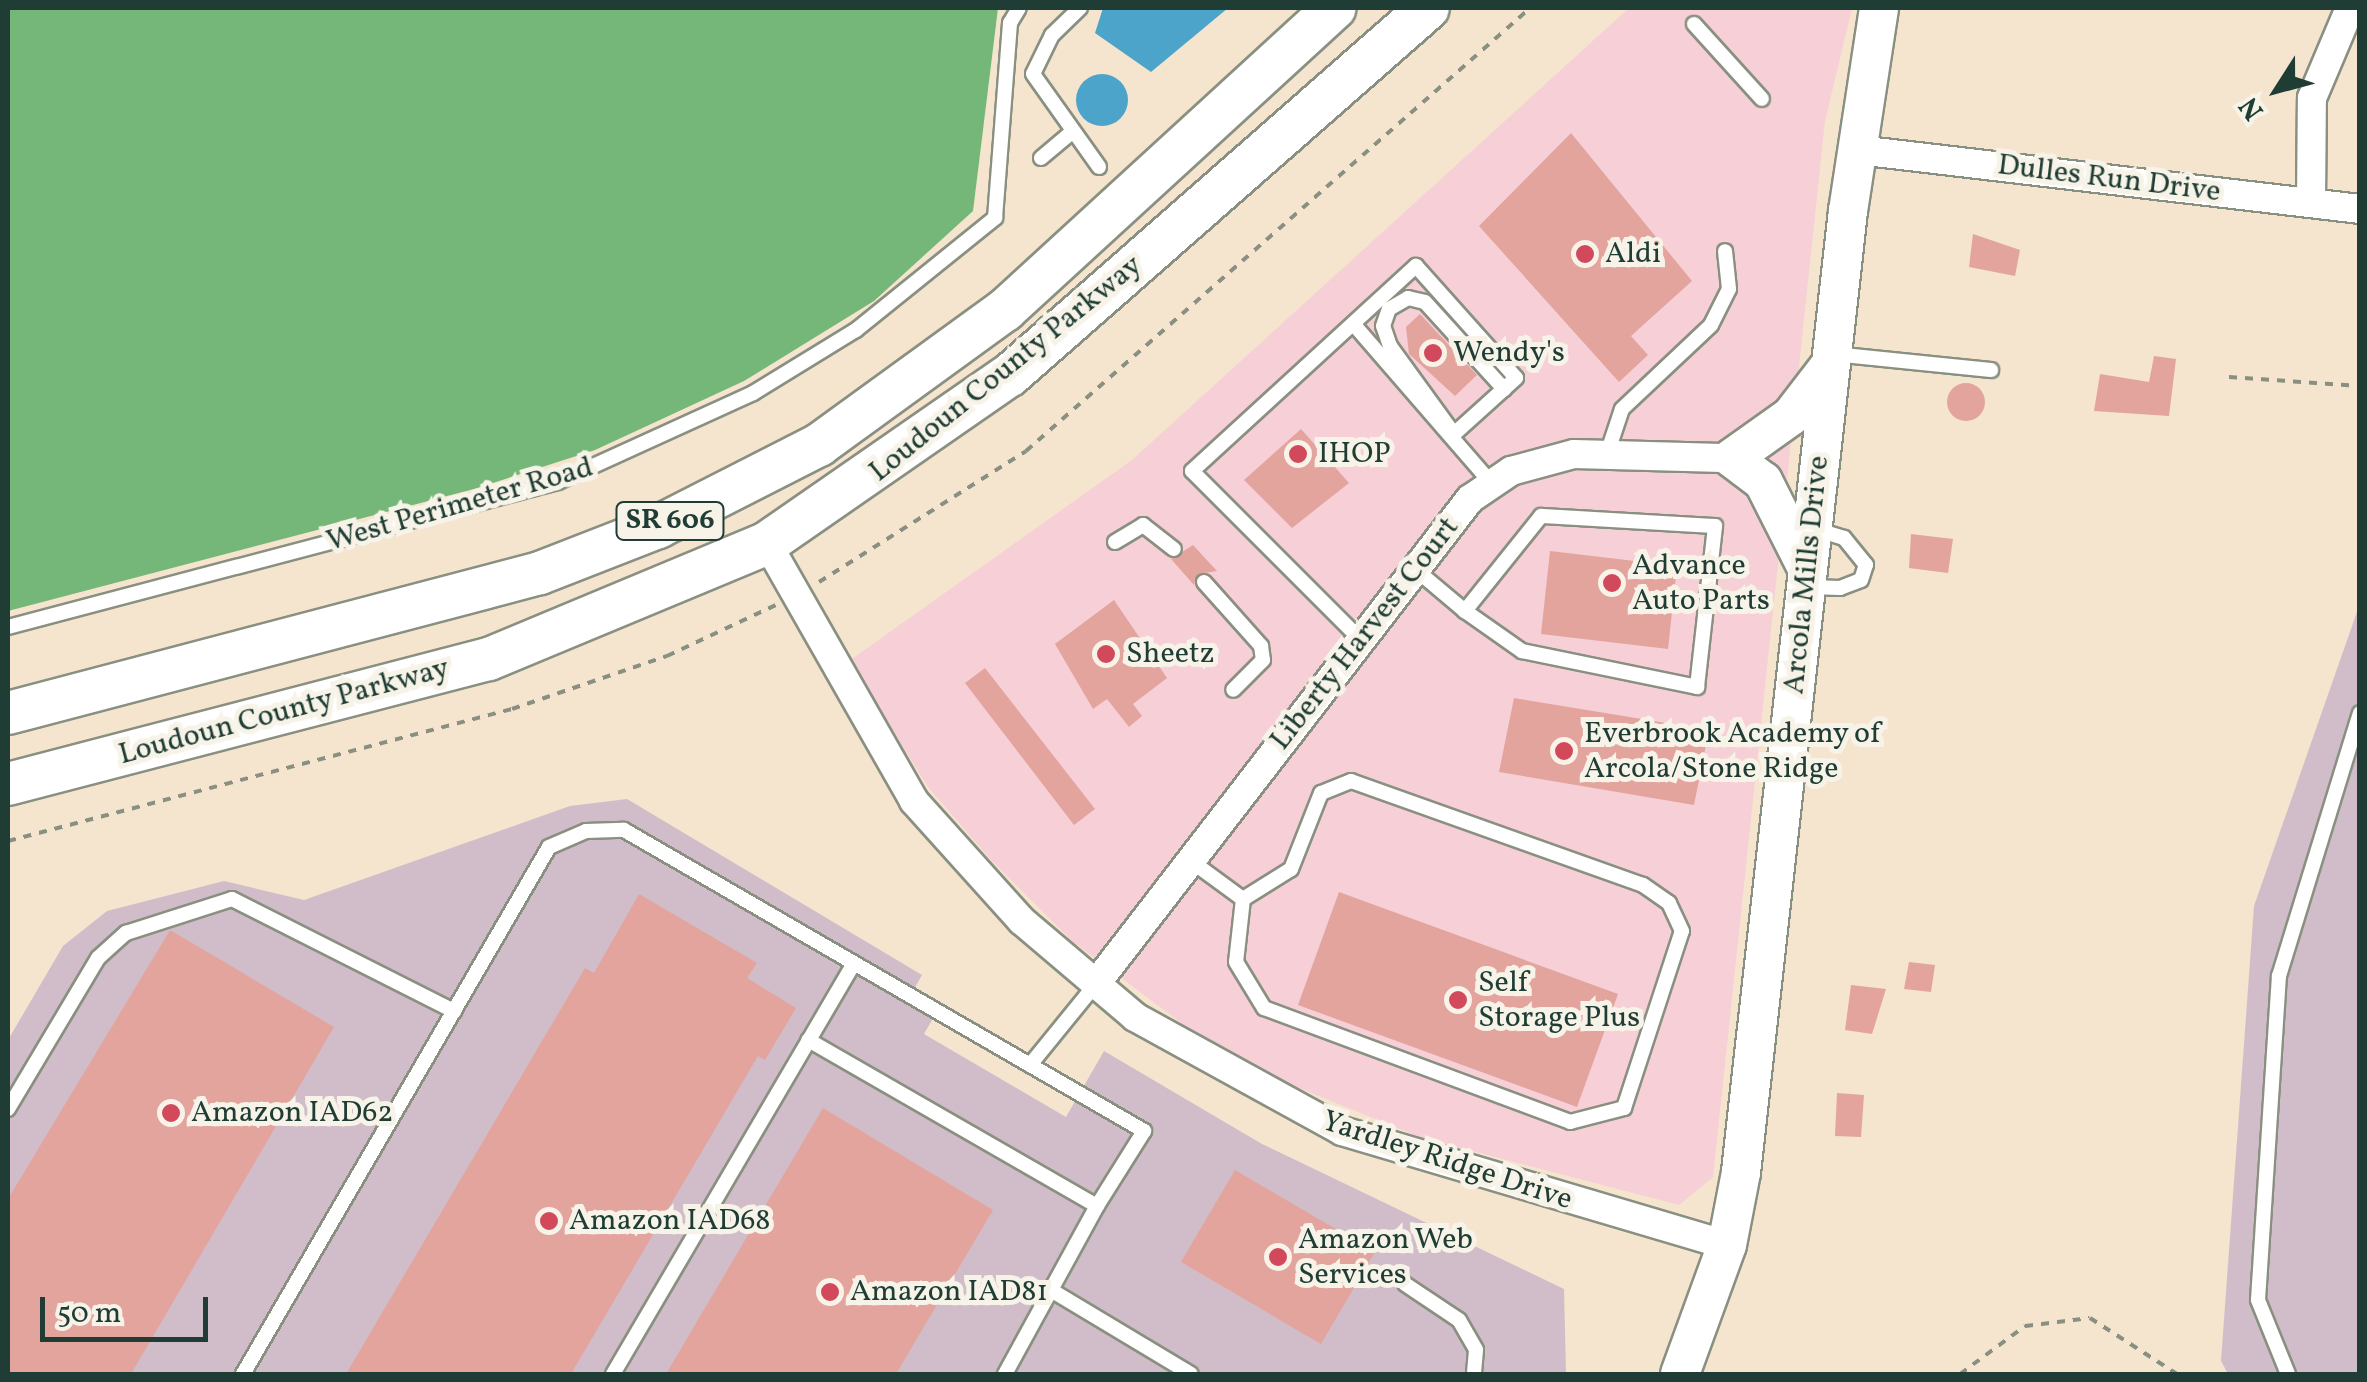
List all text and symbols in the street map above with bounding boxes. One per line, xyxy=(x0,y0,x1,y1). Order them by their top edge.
north arrow xyxy=(2227,40,2327,140)
text: N xyxy=(2231,88,2274,128)
street label: Dulles Run Drive xyxy=(1995,147,2223,211)
place label: Aldi xyxy=(1605,236,1661,272)
marker: Aldi xyxy=(1574,243,1596,265)
street label: Loudoun County Parkway xyxy=(862,248,1150,490)
place label: Wendy's xyxy=(1453,335,1565,371)
marker: Wendy's xyxy=(1422,342,1444,364)
place label: IHOP xyxy=(1318,436,1391,472)
marker: IHOP xyxy=(1287,443,1309,465)
street label: West Perimeter Road xyxy=(323,450,597,560)
street label: Arcola Mills Drive xyxy=(1777,454,1837,696)
road number: SR 606 xyxy=(615,498,725,544)
street label: Liberty Harvest Court xyxy=(1263,510,1467,758)
place label: Advance Auto Parts xyxy=(1632,548,1770,618)
marker: Advance Auto Parts xyxy=(1601,572,1623,594)
place label: Sheetz xyxy=(1126,636,1214,672)
marker: Sheetz xyxy=(1095,643,1117,665)
street label: Loudoun County Parkway xyxy=(115,650,453,774)
place label: Everbrook Academy of Arcola/Stone Ridge xyxy=(1584,716,1881,786)
marker: Everbrook Academy of Arcola/Stone Ridge xyxy=(1553,740,1575,762)
place label: Self Storage Plus xyxy=(1478,965,1640,1036)
marker: Self Storage Plus xyxy=(1447,989,1469,1011)
place label: Amazon IAD62 xyxy=(191,1095,393,1131)
marker: Amazon IAD62 xyxy=(160,1102,182,1124)
street label: Yardley Ridge Drive xyxy=(1317,1103,1577,1219)
place label: Amazon IAD68 xyxy=(569,1203,771,1239)
marker: Amazon IAD68 xyxy=(538,1210,560,1232)
place label: Amazon Web Services xyxy=(1298,1222,1474,1292)
marker: Amazon Web Services xyxy=(1267,1246,1289,1268)
place label: Amazon IAD81 xyxy=(850,1274,1048,1310)
scale bar xyxy=(45,1277,212,1339)
marker: Amazon IAD81 xyxy=(819,1281,841,1303)
text: 50 m xyxy=(57,1293,121,1335)

